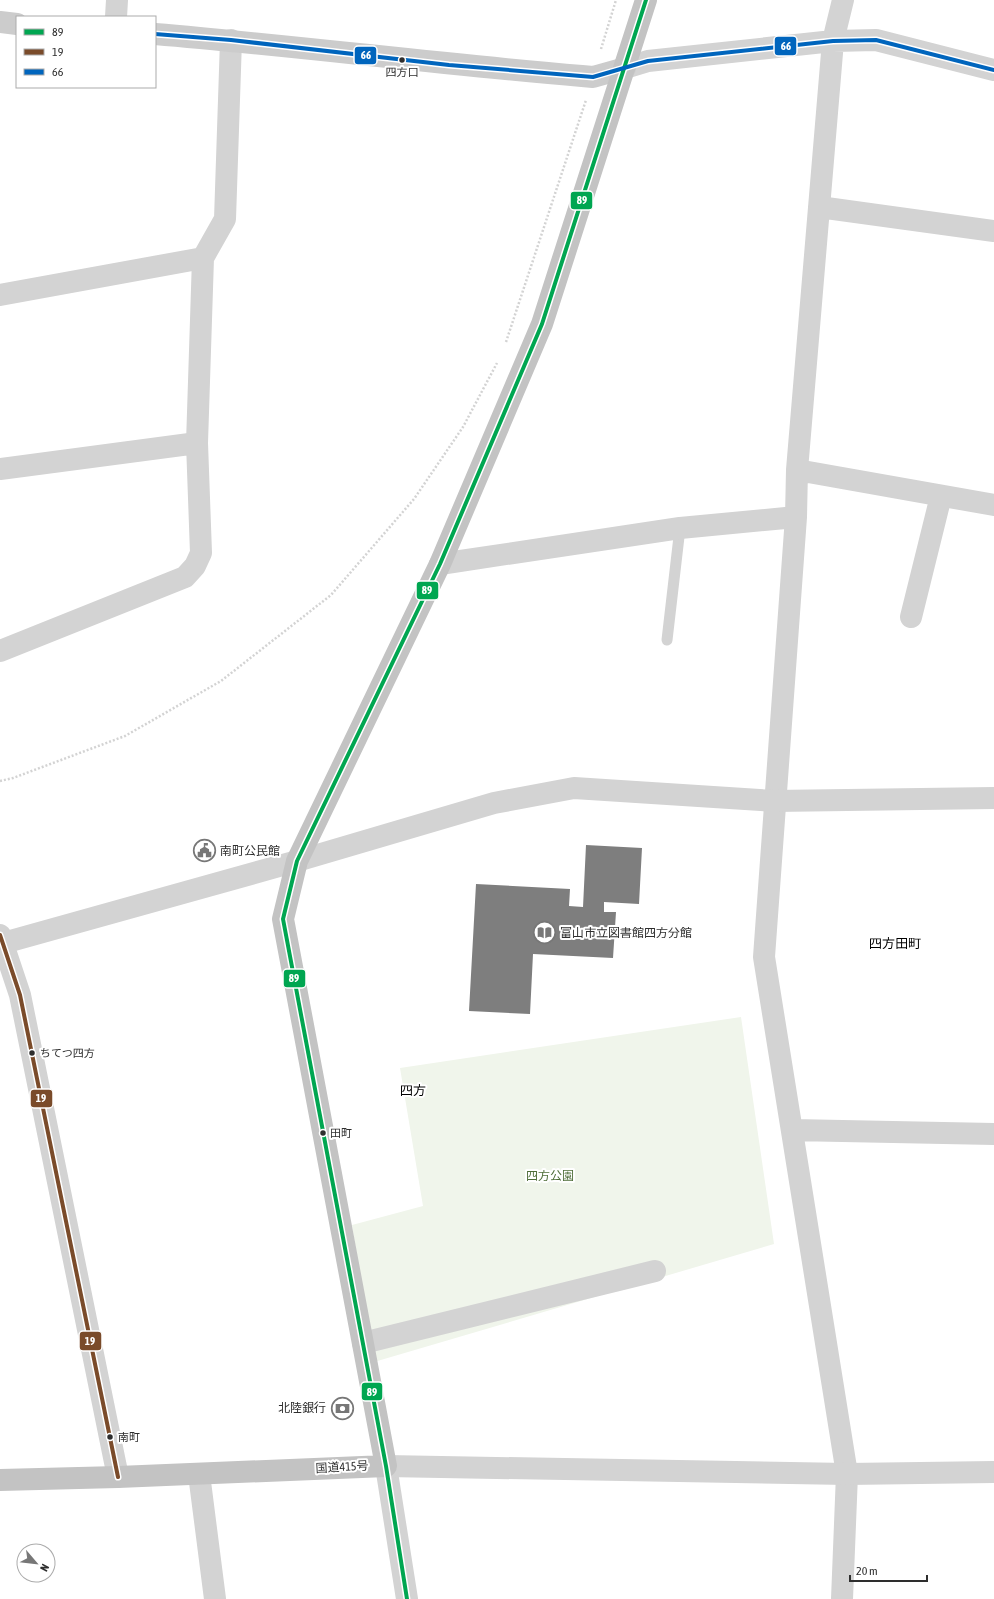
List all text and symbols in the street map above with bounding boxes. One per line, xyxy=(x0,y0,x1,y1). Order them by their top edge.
legend xyxy=(16,16,156,88)
text: 89 xyxy=(52,25,64,39)
line badge: 66 xyxy=(774,36,797,56)
text: 66 xyxy=(781,40,791,52)
text: 19 xyxy=(52,45,64,59)
line badge: 66 xyxy=(354,46,377,65)
text: 66 xyxy=(361,49,371,61)
marker: 四方口 xyxy=(397,55,407,65)
text: 66 xyxy=(52,65,64,79)
place label: 四方口 xyxy=(386,66,419,78)
line badge: 89 xyxy=(570,191,593,210)
text: 89 xyxy=(577,194,587,206)
line badge: 89 xyxy=(416,581,439,600)
text: 89 xyxy=(422,584,432,596)
public building icon: 南町公民館 xyxy=(192,838,218,864)
place label: 南町公民館 xyxy=(220,844,280,858)
library icon: 富山市立図書館四方分館 xyxy=(531,920,557,946)
place label: 富山市立図書館四方分館 xyxy=(560,926,692,940)
district label: 四方田町 xyxy=(869,936,921,951)
line badge: 89 xyxy=(283,969,306,988)
text: 89 xyxy=(289,972,299,984)
place label: ちてつ四方 xyxy=(40,1047,95,1059)
marker: ちてつ四方 xyxy=(27,1048,37,1058)
district label: 四方 xyxy=(400,1083,426,1098)
line badge: 19 xyxy=(30,1089,53,1108)
text: 19 xyxy=(36,1092,46,1104)
place label: 田町 xyxy=(330,1127,352,1139)
marker: 田町 xyxy=(318,1128,328,1138)
park label: 四方公園 xyxy=(526,1169,574,1183)
line badge: 19 xyxy=(79,1331,102,1351)
text: 19 xyxy=(85,1335,95,1347)
line badge: 89 xyxy=(361,1382,383,1401)
text: 89 xyxy=(367,1386,377,1398)
bank icon: 北陸銀行 xyxy=(329,1395,355,1421)
place label: 北陸銀行 xyxy=(278,1401,326,1415)
place label: 南町 xyxy=(118,1431,140,1443)
marker: 南町 xyxy=(105,1432,115,1442)
street label: 国道415号 xyxy=(315,1459,369,1475)
north arrow xyxy=(16,1543,56,1583)
scale bar xyxy=(850,1557,927,1583)
text: N xyxy=(38,1562,52,1573)
text: 20 m xyxy=(856,1564,878,1578)

